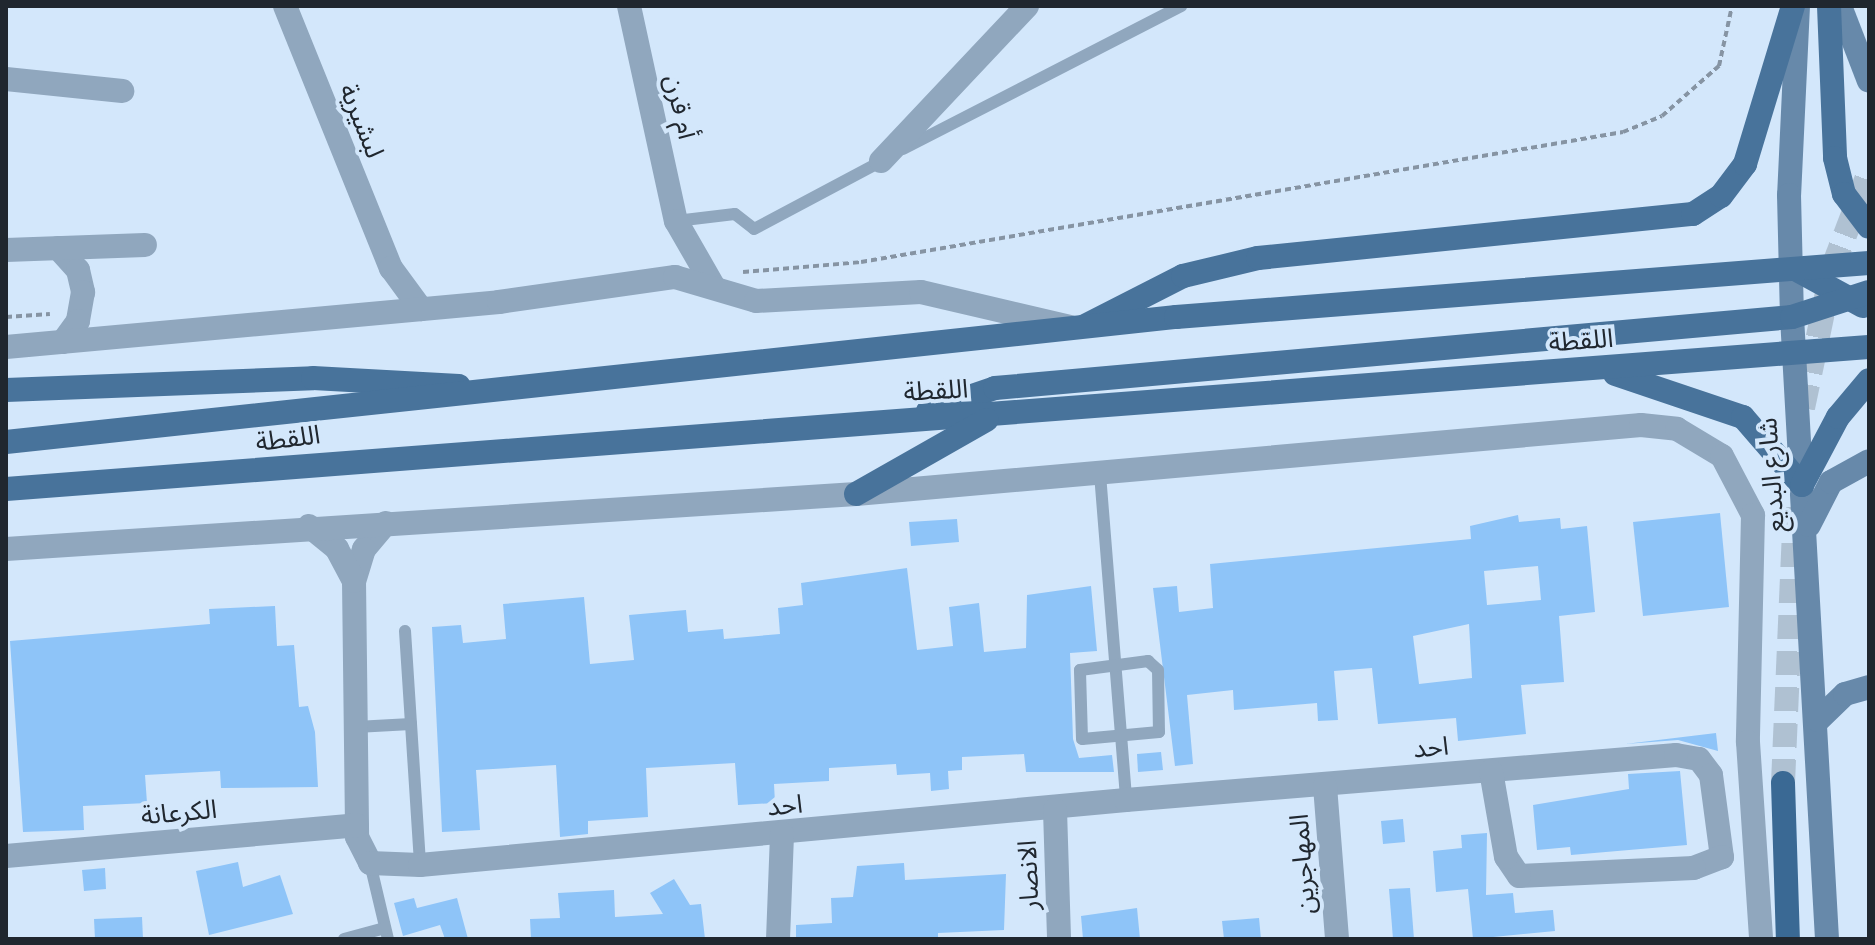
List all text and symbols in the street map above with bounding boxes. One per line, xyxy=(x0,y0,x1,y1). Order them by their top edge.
street label: أم قرن xyxy=(657,72,703,142)
street label: لبشيرية xyxy=(332,79,390,163)
street label: اللقطة xyxy=(1548,323,1614,359)
street label: اللقطة xyxy=(903,374,969,408)
street label: شارع البديع xyxy=(1752,417,1792,533)
street label: اللقطة xyxy=(254,420,322,458)
street label: احد xyxy=(1412,731,1450,765)
street label: احد xyxy=(766,789,804,823)
street label: الكرعانة xyxy=(140,794,218,832)
street label: المهاجرين xyxy=(1284,813,1322,915)
street label: الانصار xyxy=(1012,839,1046,911)

